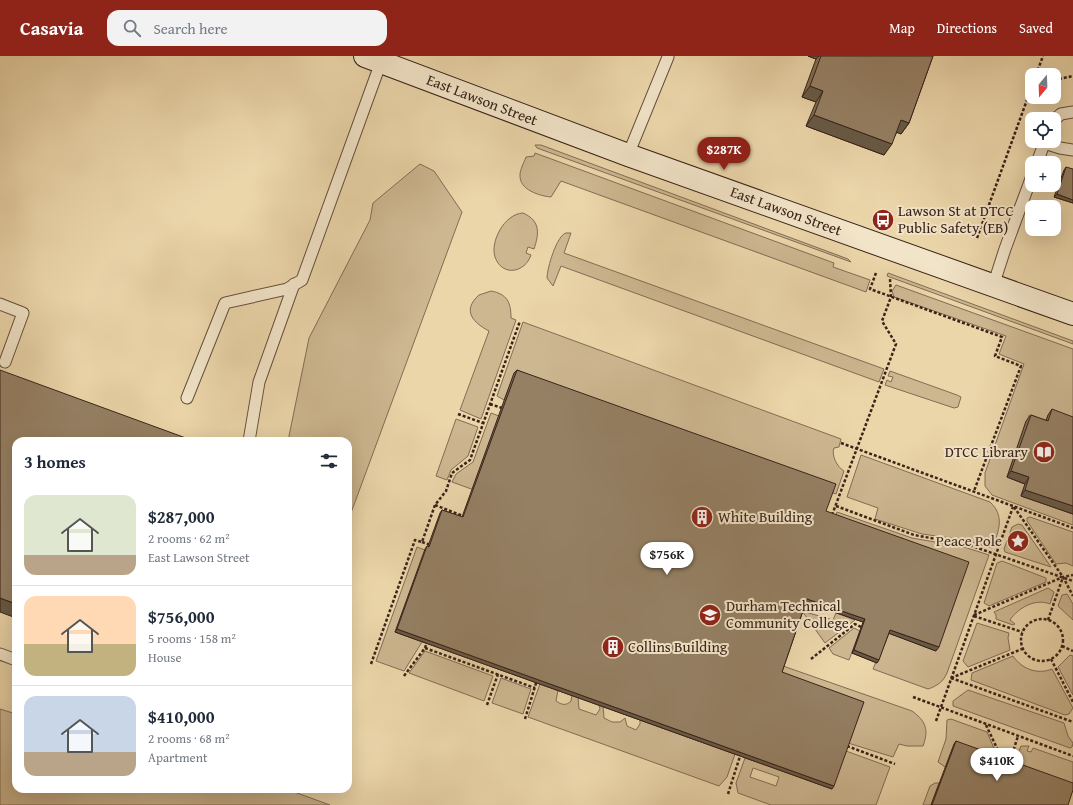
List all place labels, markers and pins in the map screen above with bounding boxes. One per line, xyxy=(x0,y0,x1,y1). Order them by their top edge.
pin: $287K xyxy=(696,137,752,171)
place label: Lawson St at DTCC Public Safety (EB) xyxy=(898,200,1014,238)
bus stop icon: Lawson St at DTCC Public Safety (EB) xyxy=(870,207,896,233)
library icon: DTCC Library xyxy=(1031,439,1057,465)
place label: DTCC Library xyxy=(945,441,1029,462)
building icon: White Building xyxy=(689,504,715,530)
place label: White Building xyxy=(718,506,813,527)
place icon: Peace Pole xyxy=(1005,528,1031,554)
place label: Peace Pole xyxy=(936,530,1002,551)
pin: $756K xyxy=(639,542,695,576)
place label: Durham Technical Community College xyxy=(726,595,849,633)
school or university icon: Durham Technical Community College xyxy=(697,602,723,628)
building icon: Collins Building xyxy=(600,634,626,660)
place label: Collins Building xyxy=(628,636,728,657)
pin: $410K xyxy=(969,748,1025,782)

